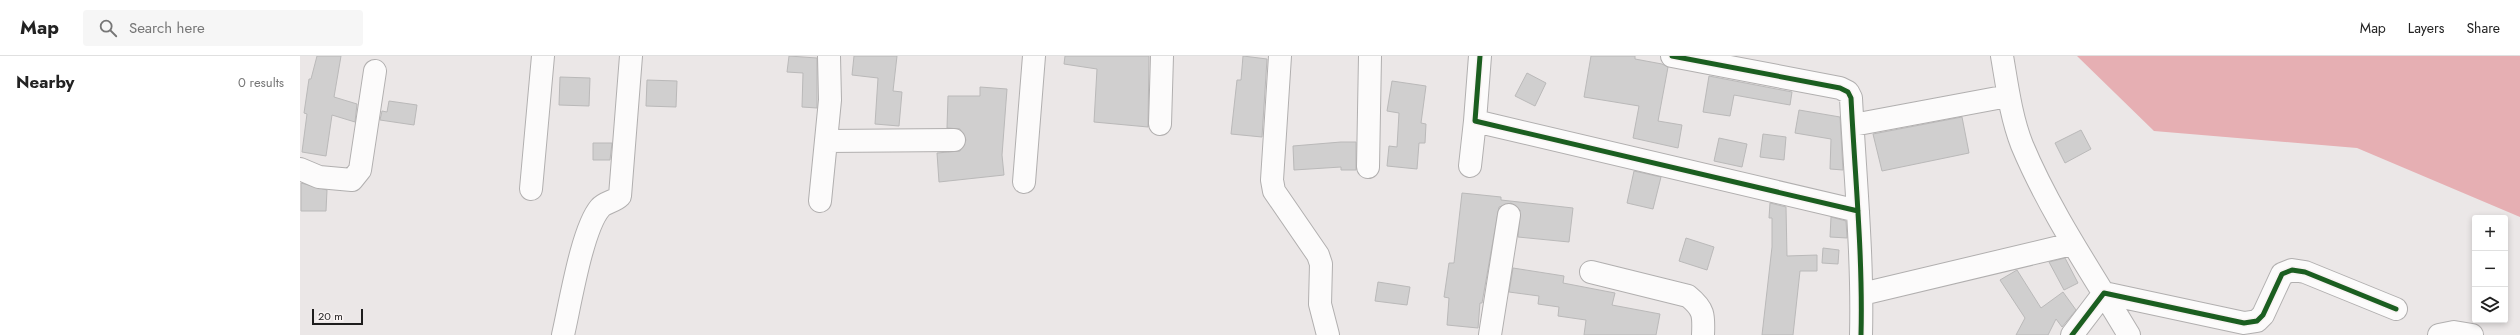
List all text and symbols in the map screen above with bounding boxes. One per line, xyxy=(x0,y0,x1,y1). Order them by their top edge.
search box xyxy=(83,10,363,46)
text: Map xyxy=(20,14,59,41)
icon: search xyxy=(97,17,119,39)
text: Search here xyxy=(129,17,205,39)
text: Map xyxy=(2360,18,2386,38)
text: Layers xyxy=(2408,18,2444,38)
text: Share xyxy=(2466,18,2500,38)
text: Nearby xyxy=(16,70,74,94)
text: 0 results xyxy=(238,73,284,92)
map controls xyxy=(2472,215,2508,323)
button: + xyxy=(2472,215,2508,251)
button: − xyxy=(2472,251,2508,287)
button: layers xyxy=(2472,287,2508,323)
scale bar xyxy=(312,307,363,326)
text: 20 m xyxy=(318,308,343,324)

